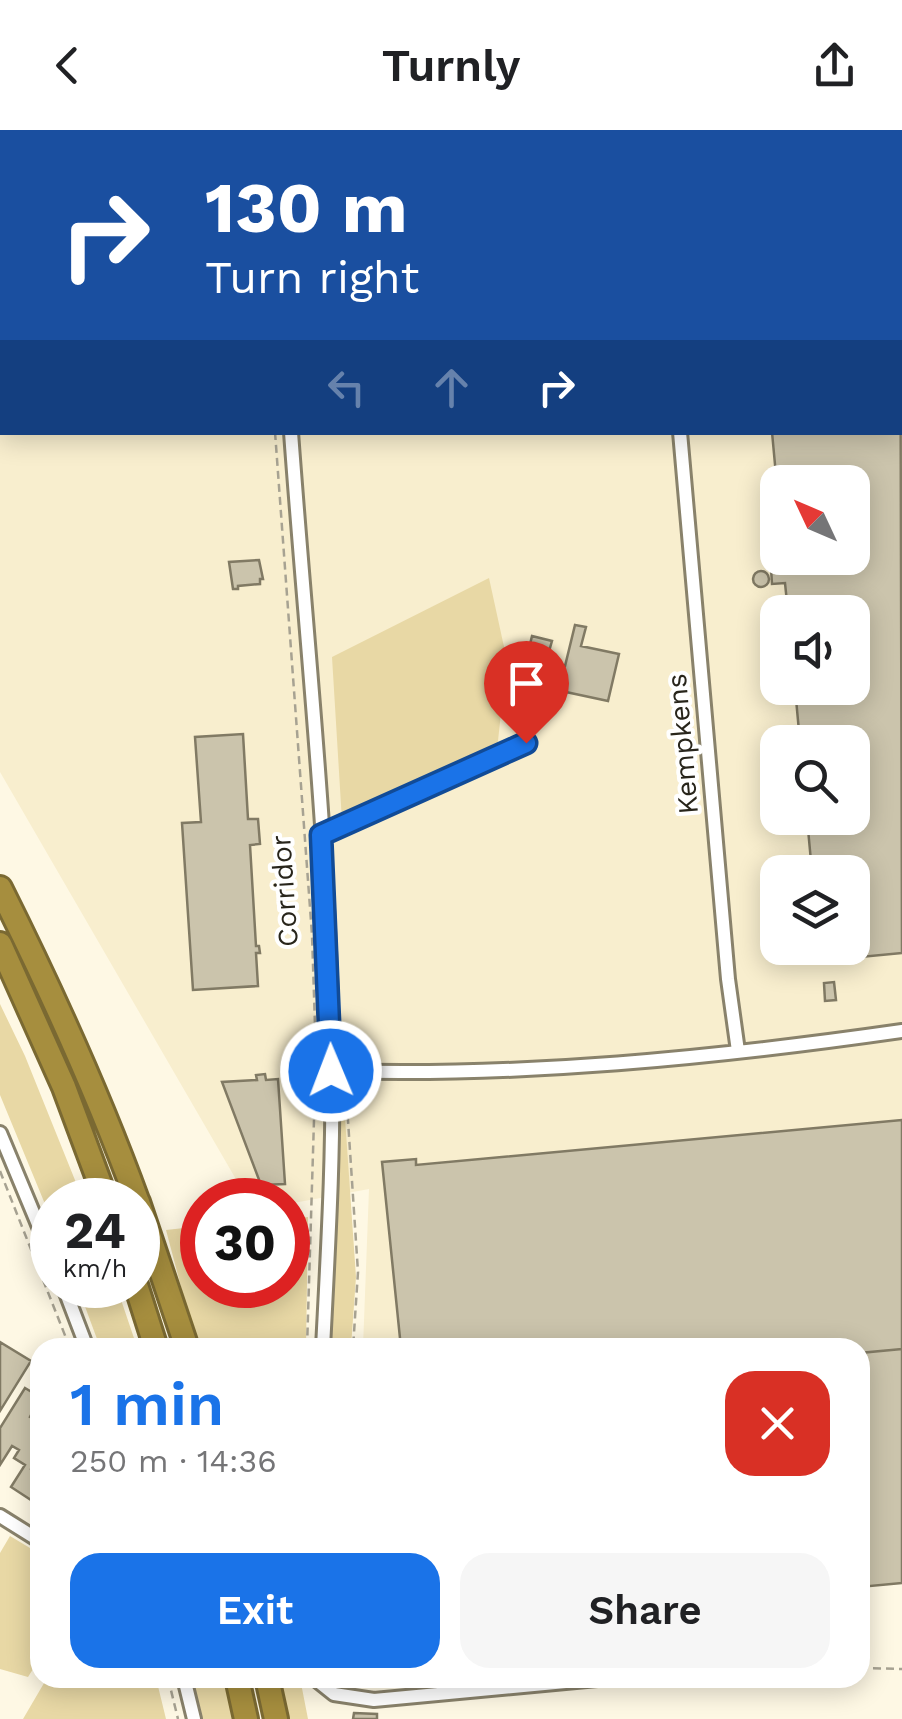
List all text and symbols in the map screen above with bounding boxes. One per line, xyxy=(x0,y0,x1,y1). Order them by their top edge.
icon: back xyxy=(40,38,95,93)
icon: share xyxy=(807,38,862,93)
text: Turnly xyxy=(382,39,520,92)
text: 130 m xyxy=(205,167,408,249)
icon: right xyxy=(40,170,170,300)
text: Turn right xyxy=(205,251,419,304)
icon: left xyxy=(319,360,374,415)
icon: ahead xyxy=(424,360,479,415)
icon: right xyxy=(529,360,584,415)
north arrow xyxy=(760,465,870,575)
map controls xyxy=(760,465,870,965)
button: sound xyxy=(760,595,870,705)
pin xyxy=(484,641,569,744)
icon: arrive xyxy=(499,656,554,711)
street label: Kempkens xyxy=(660,672,705,816)
button: search xyxy=(760,725,870,835)
street label: Corridor xyxy=(264,834,305,948)
button: layers xyxy=(760,855,870,965)
position arrow xyxy=(279,1019,383,1123)
speed limit sign: 30 xyxy=(180,1178,310,1308)
text: 24 xyxy=(64,1201,126,1260)
text: km/h xyxy=(63,1254,127,1283)
text: 1 min xyxy=(70,1369,224,1440)
button: close xyxy=(725,1371,830,1476)
text: 250 m · 14:36 xyxy=(70,1442,277,1480)
button: Exit xyxy=(70,1553,440,1668)
button: Share xyxy=(460,1553,830,1668)

